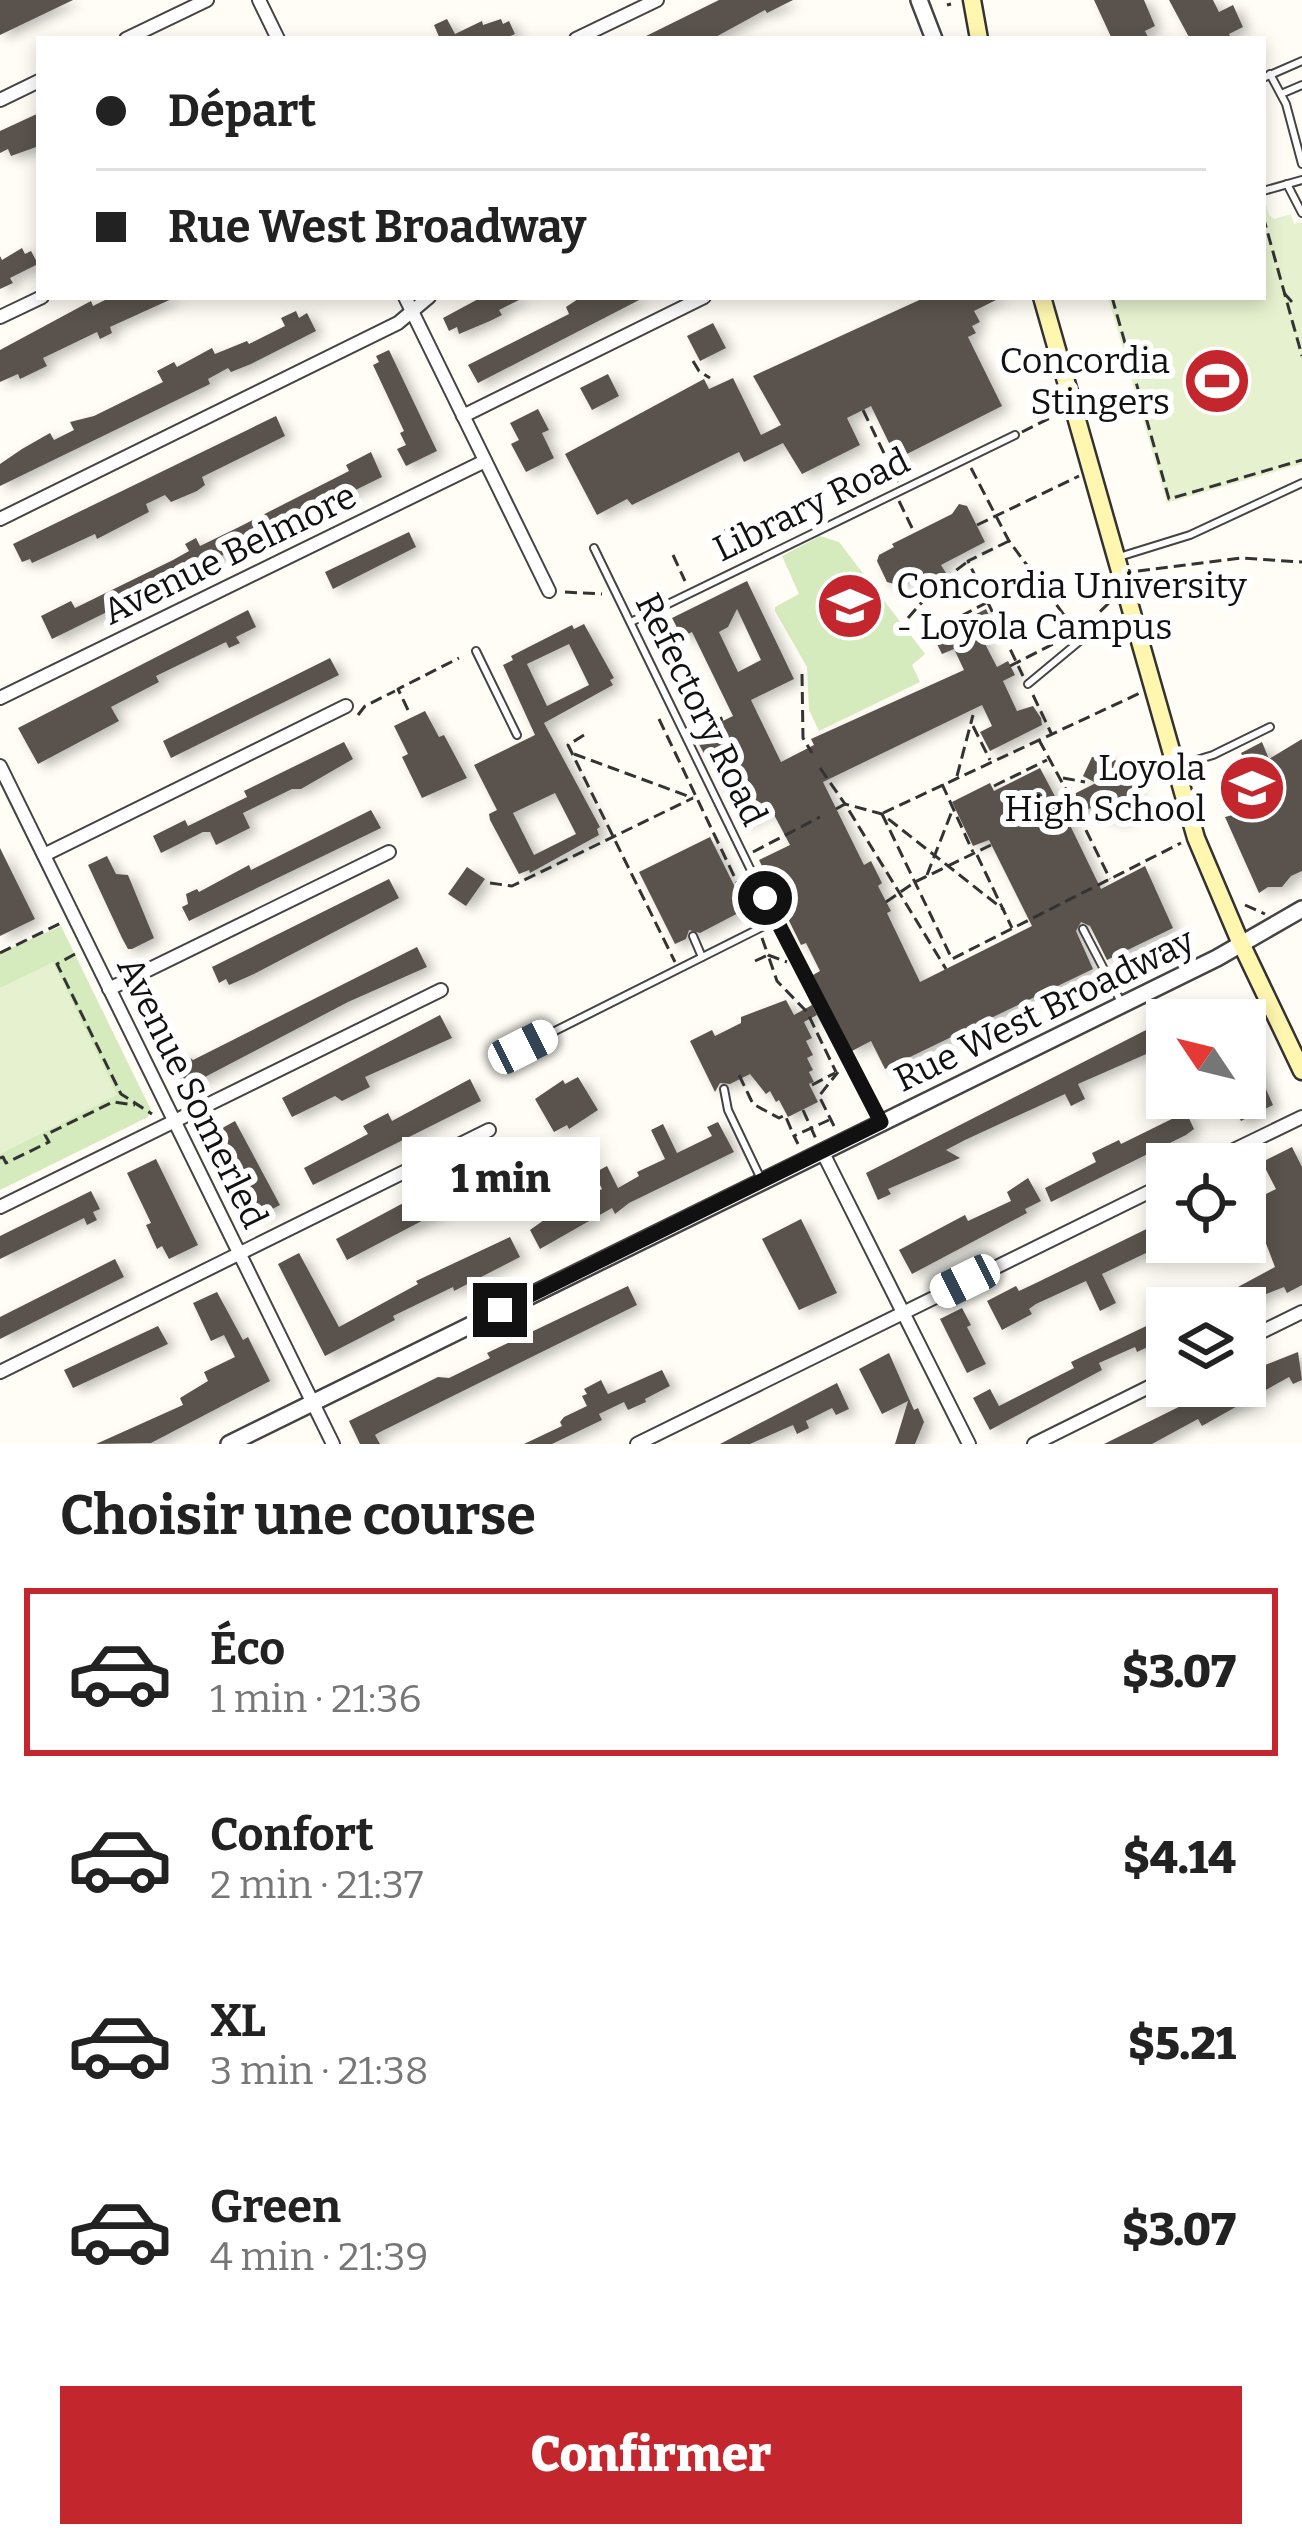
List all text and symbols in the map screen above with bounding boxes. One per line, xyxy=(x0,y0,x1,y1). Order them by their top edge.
text: Départ xyxy=(168,84,316,138)
text: Rue West Broadway xyxy=(168,200,586,254)
place label: Concordia Stingers xyxy=(999,339,1170,424)
sports icon: Concordia Stingers xyxy=(1182,346,1252,416)
street label: Library Road xyxy=(706,439,917,571)
street label: Avenue Belmore xyxy=(96,474,363,634)
place label: Concordia University - Loyola Campus xyxy=(896,564,1248,649)
school or university icon: Concordia University - Loyola Campus xyxy=(815,571,885,641)
street label: Refectory Road xyxy=(626,586,776,833)
place label: Loyola High School xyxy=(1004,746,1206,831)
school or university icon: Loyola High School xyxy=(1217,753,1287,823)
route start xyxy=(738,871,792,925)
street label: Rue West Broadway xyxy=(887,918,1202,1102)
street label: Avenue Somerled xyxy=(107,950,277,1235)
north arrow xyxy=(1146,999,1266,1119)
map controls xyxy=(1146,999,1266,1407)
car xyxy=(483,1015,563,1079)
callout: 1 min xyxy=(401,1136,599,1220)
button: locate xyxy=(1146,1143,1266,1263)
text: 1 min xyxy=(451,1156,551,1202)
car xyxy=(925,1249,1005,1313)
route end xyxy=(473,1283,527,1337)
button: layers xyxy=(1146,1287,1266,1407)
text: Choisir une course xyxy=(60,1484,536,1548)
icon: car xyxy=(66,1618,174,1726)
text: Éco xyxy=(210,1622,285,1676)
text: $3.07 xyxy=(1122,1645,1236,1699)
text: 1 min · 21:36 xyxy=(210,1676,421,1722)
icon: car xyxy=(66,1804,174,1912)
text: Confort xyxy=(210,1808,374,1862)
text: $4.14 xyxy=(1123,1831,1236,1885)
text: 2 min · 21:37 xyxy=(210,1862,423,1908)
icon: car xyxy=(66,1990,174,2098)
text: XL xyxy=(210,1994,266,2048)
text: $5.21 xyxy=(1128,2017,1236,2071)
text: 3 min · 21:38 xyxy=(210,2048,428,2094)
icon: car xyxy=(66,2176,174,2284)
text: Green xyxy=(210,2180,341,2234)
text: $3.07 xyxy=(1122,2203,1236,2257)
text: 4 min · 21:39 xyxy=(210,2234,428,2280)
button: Confirmer xyxy=(60,2386,1242,2524)

